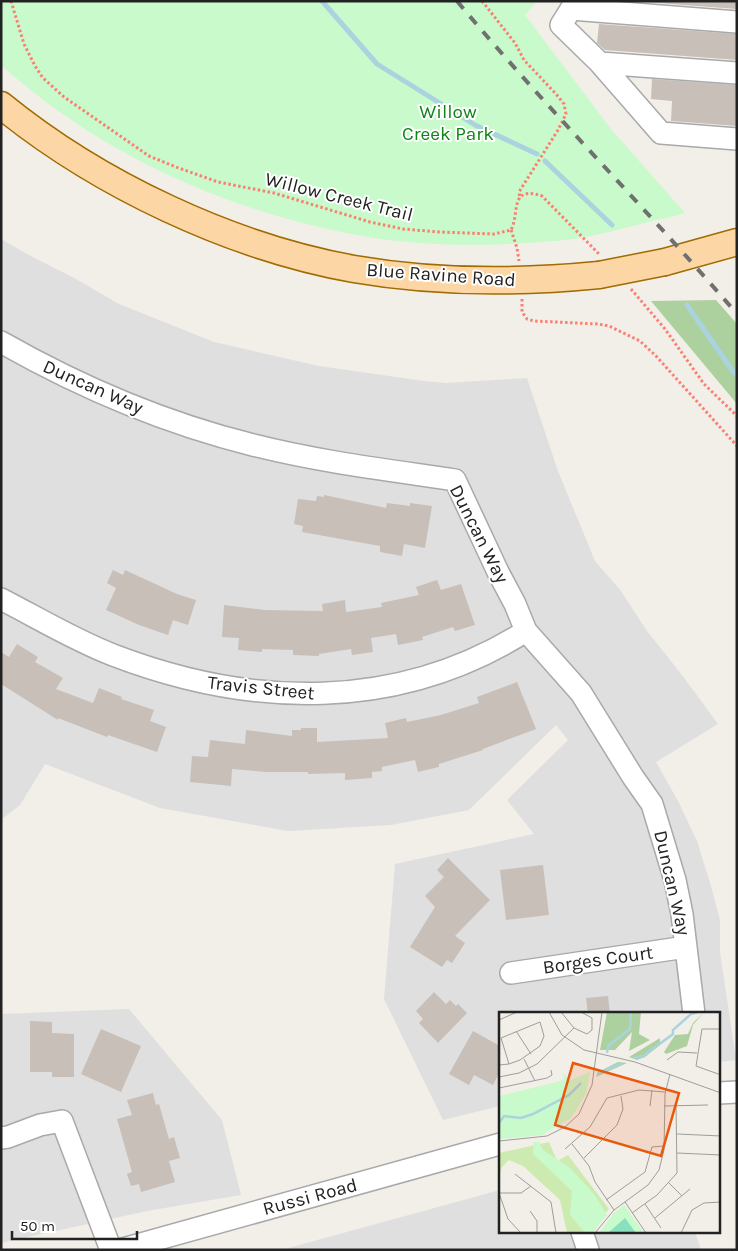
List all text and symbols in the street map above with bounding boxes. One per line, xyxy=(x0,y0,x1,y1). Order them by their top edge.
park label: Willow Creek Park xyxy=(402,101,494,145)
street label: Willow Creek Trail xyxy=(263,168,415,226)
street label: Blue Ravine Road xyxy=(366,259,516,291)
street label: Duncan Way xyxy=(39,355,147,419)
street label: Duncan Way xyxy=(445,481,513,587)
street label: Travis Street xyxy=(206,671,316,705)
street label: Duncan Way xyxy=(649,828,695,938)
street label: Borges Court xyxy=(541,941,655,979)
inset map xyxy=(499,1012,720,1234)
street label: Russi Road xyxy=(260,1174,360,1220)
scale bar xyxy=(12,1208,138,1240)
text: 50 m xyxy=(20,1217,55,1235)

